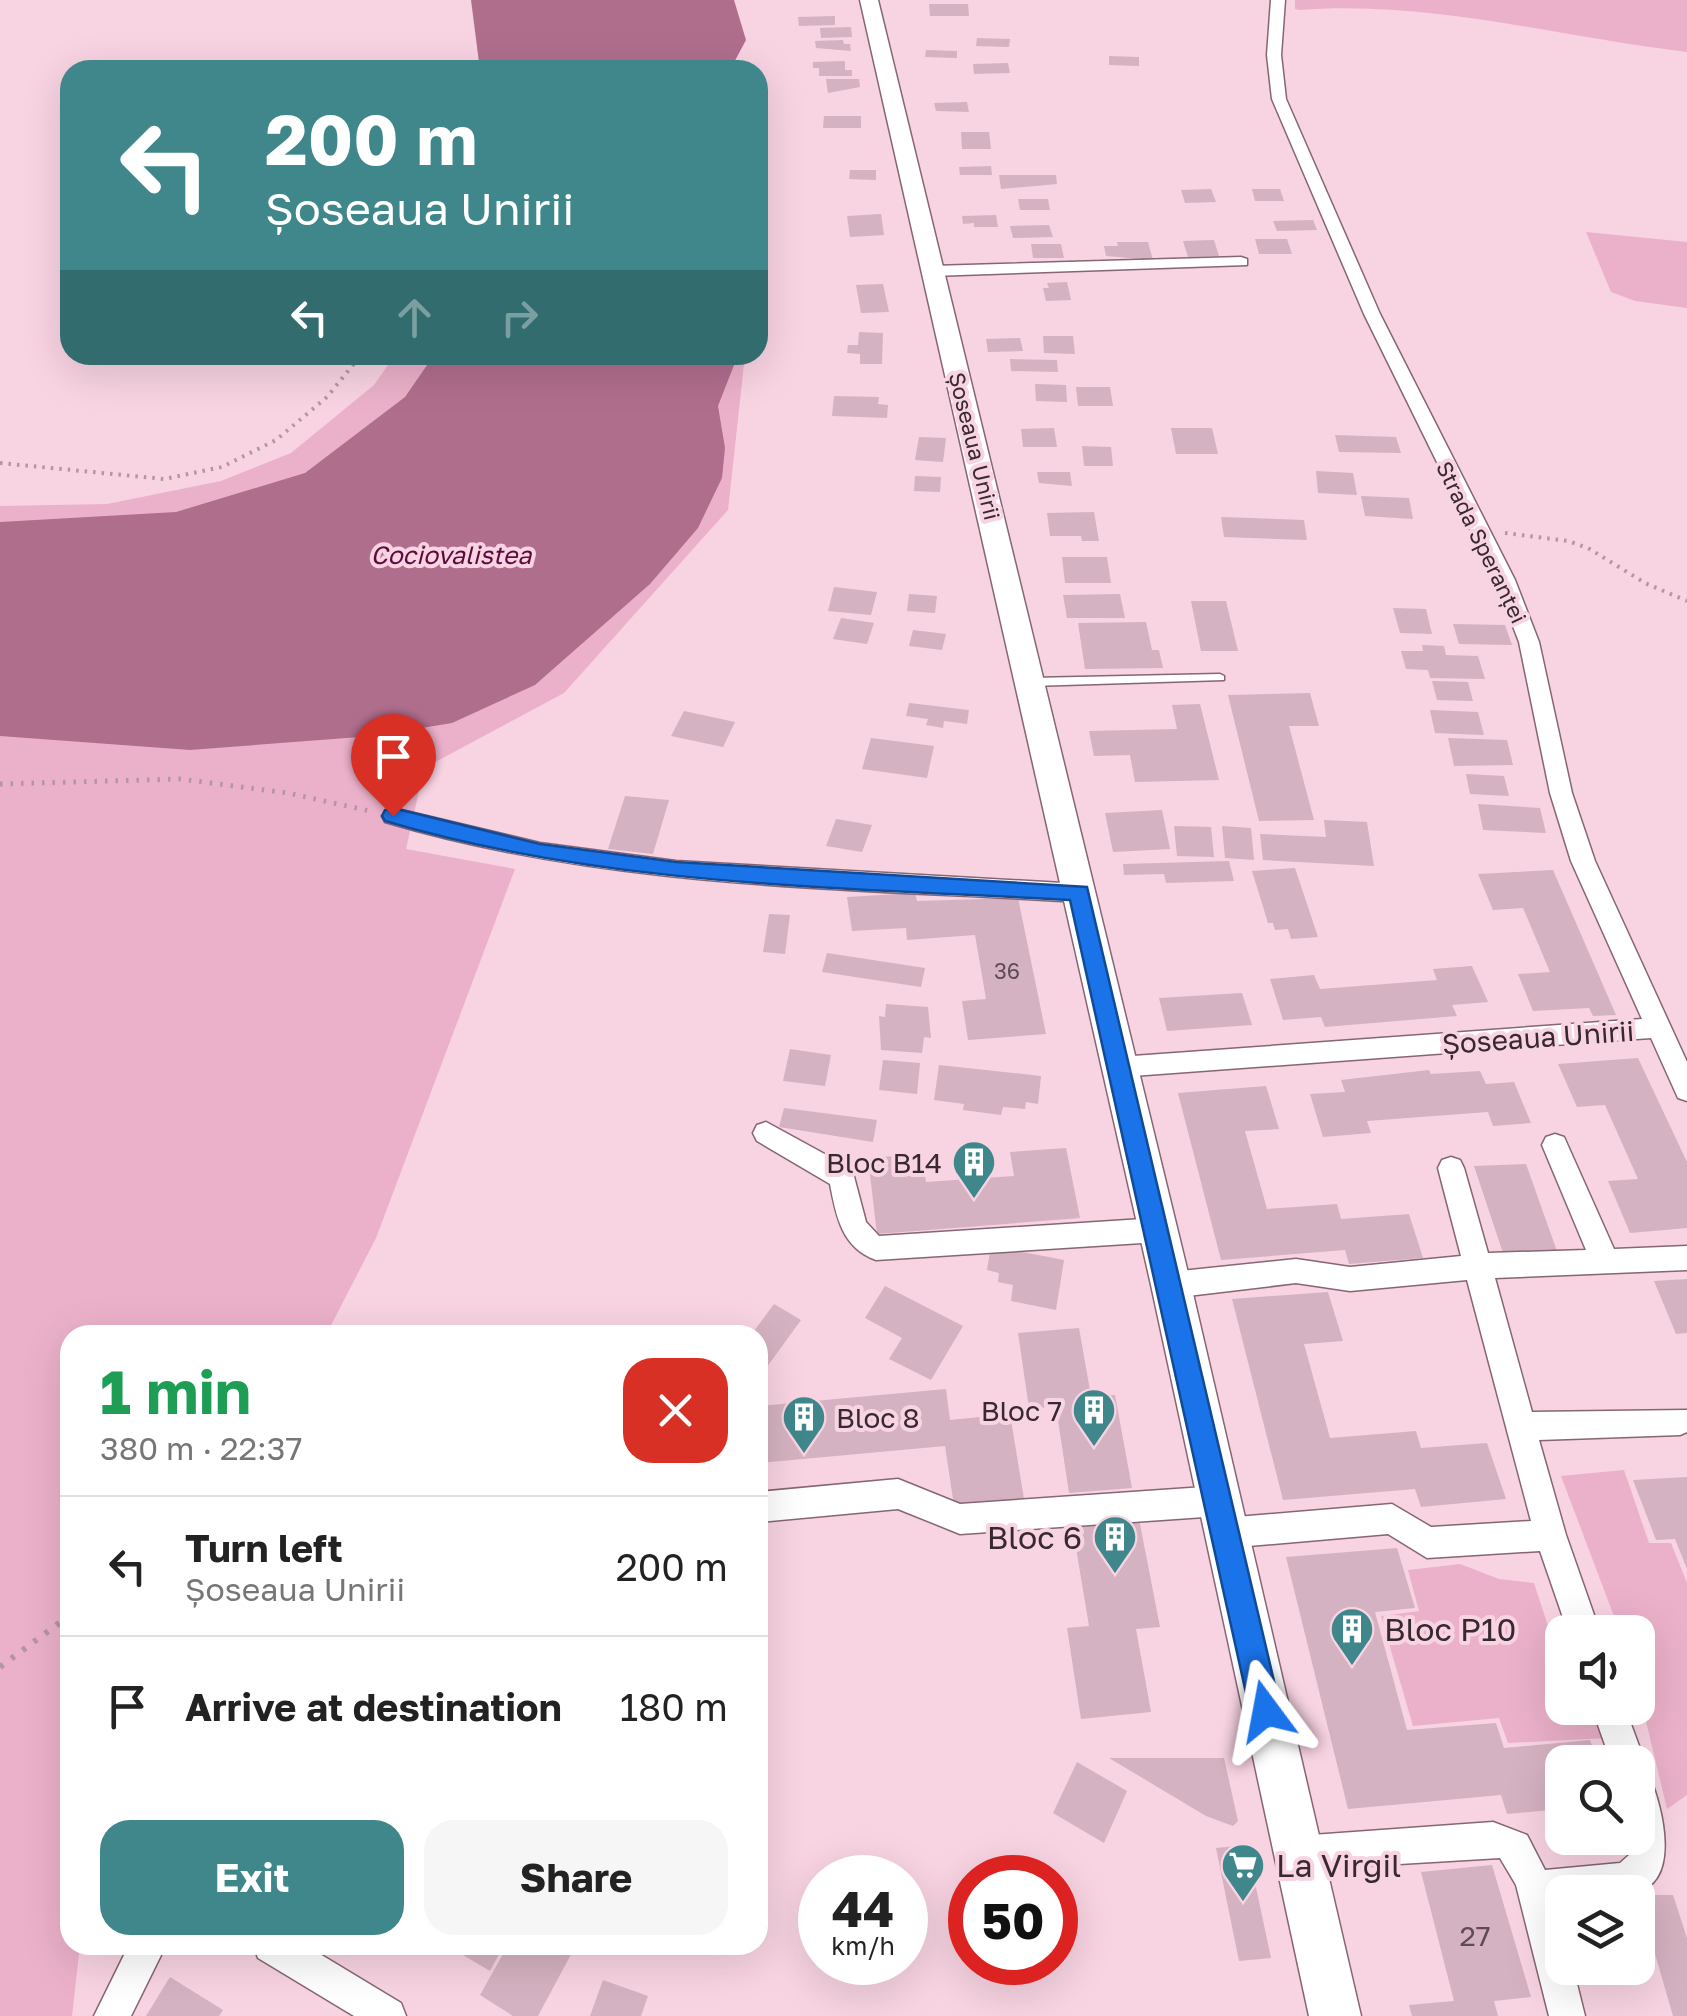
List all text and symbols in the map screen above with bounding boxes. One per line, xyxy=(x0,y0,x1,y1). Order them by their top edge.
text: 200 m xyxy=(265,96,477,180)
icon: left xyxy=(100,100,230,230)
text: Șoseaua Unirii xyxy=(265,181,574,235)
icon: left xyxy=(282,290,337,345)
icon: ahead xyxy=(387,290,442,345)
icon: right xyxy=(492,290,547,345)
street label: Șoseaua Unirii xyxy=(944,369,1006,523)
street label: Strada Speranței xyxy=(1431,457,1533,627)
water label: Cociovalistea xyxy=(371,539,532,570)
pin xyxy=(351,714,436,817)
icon: arrive xyxy=(366,729,421,784)
house number: 36 xyxy=(994,957,1020,984)
street label: Șoseaua Unirii xyxy=(1441,1014,1635,1060)
building icon: Bloc B14 xyxy=(951,1139,997,1200)
place label: Bloc B14 xyxy=(826,1146,942,1179)
text: 1 min xyxy=(100,1355,251,1427)
button: close xyxy=(623,1358,728,1463)
building icon: Bloc 7 xyxy=(1071,1387,1117,1448)
building icon: Bloc 8 xyxy=(781,1394,827,1455)
place label: Bloc 7 xyxy=(981,1394,1062,1427)
place label: Bloc 8 xyxy=(836,1401,920,1434)
text: 380 m · 22:37 xyxy=(100,1429,302,1467)
building icon: Bloc 6 xyxy=(1092,1514,1138,1575)
place label: Bloc 6 xyxy=(987,1518,1082,1556)
text: Turn left xyxy=(185,1525,343,1570)
icon: left xyxy=(100,1539,155,1594)
text: 200 m xyxy=(616,1544,728,1589)
text: Șoseaua Unirii xyxy=(185,1570,405,1608)
building icon: Bloc P10 xyxy=(1329,1606,1375,1667)
place label: Bloc P10 xyxy=(1384,1610,1516,1648)
map controls xyxy=(1545,1615,1655,1985)
button: sound xyxy=(1545,1615,1655,1725)
position arrow xyxy=(1214,1659,1318,1763)
icon: arrive xyxy=(100,1679,155,1734)
text: Arrive at destination xyxy=(185,1684,562,1729)
text: 180 m xyxy=(620,1684,728,1729)
button: search xyxy=(1545,1745,1655,1855)
button: Exit xyxy=(100,1820,404,1935)
button: Share xyxy=(424,1820,728,1935)
supermarket icon: La Virgil xyxy=(1220,1842,1266,1903)
place label: La Virgil xyxy=(1276,1846,1401,1884)
speed limit sign: 50 xyxy=(948,1855,1078,1985)
button: layers xyxy=(1545,1875,1655,1985)
text: 44 xyxy=(832,1878,894,1938)
house number: 27 xyxy=(1459,1919,1491,1952)
text: km/h xyxy=(831,1930,895,1961)

